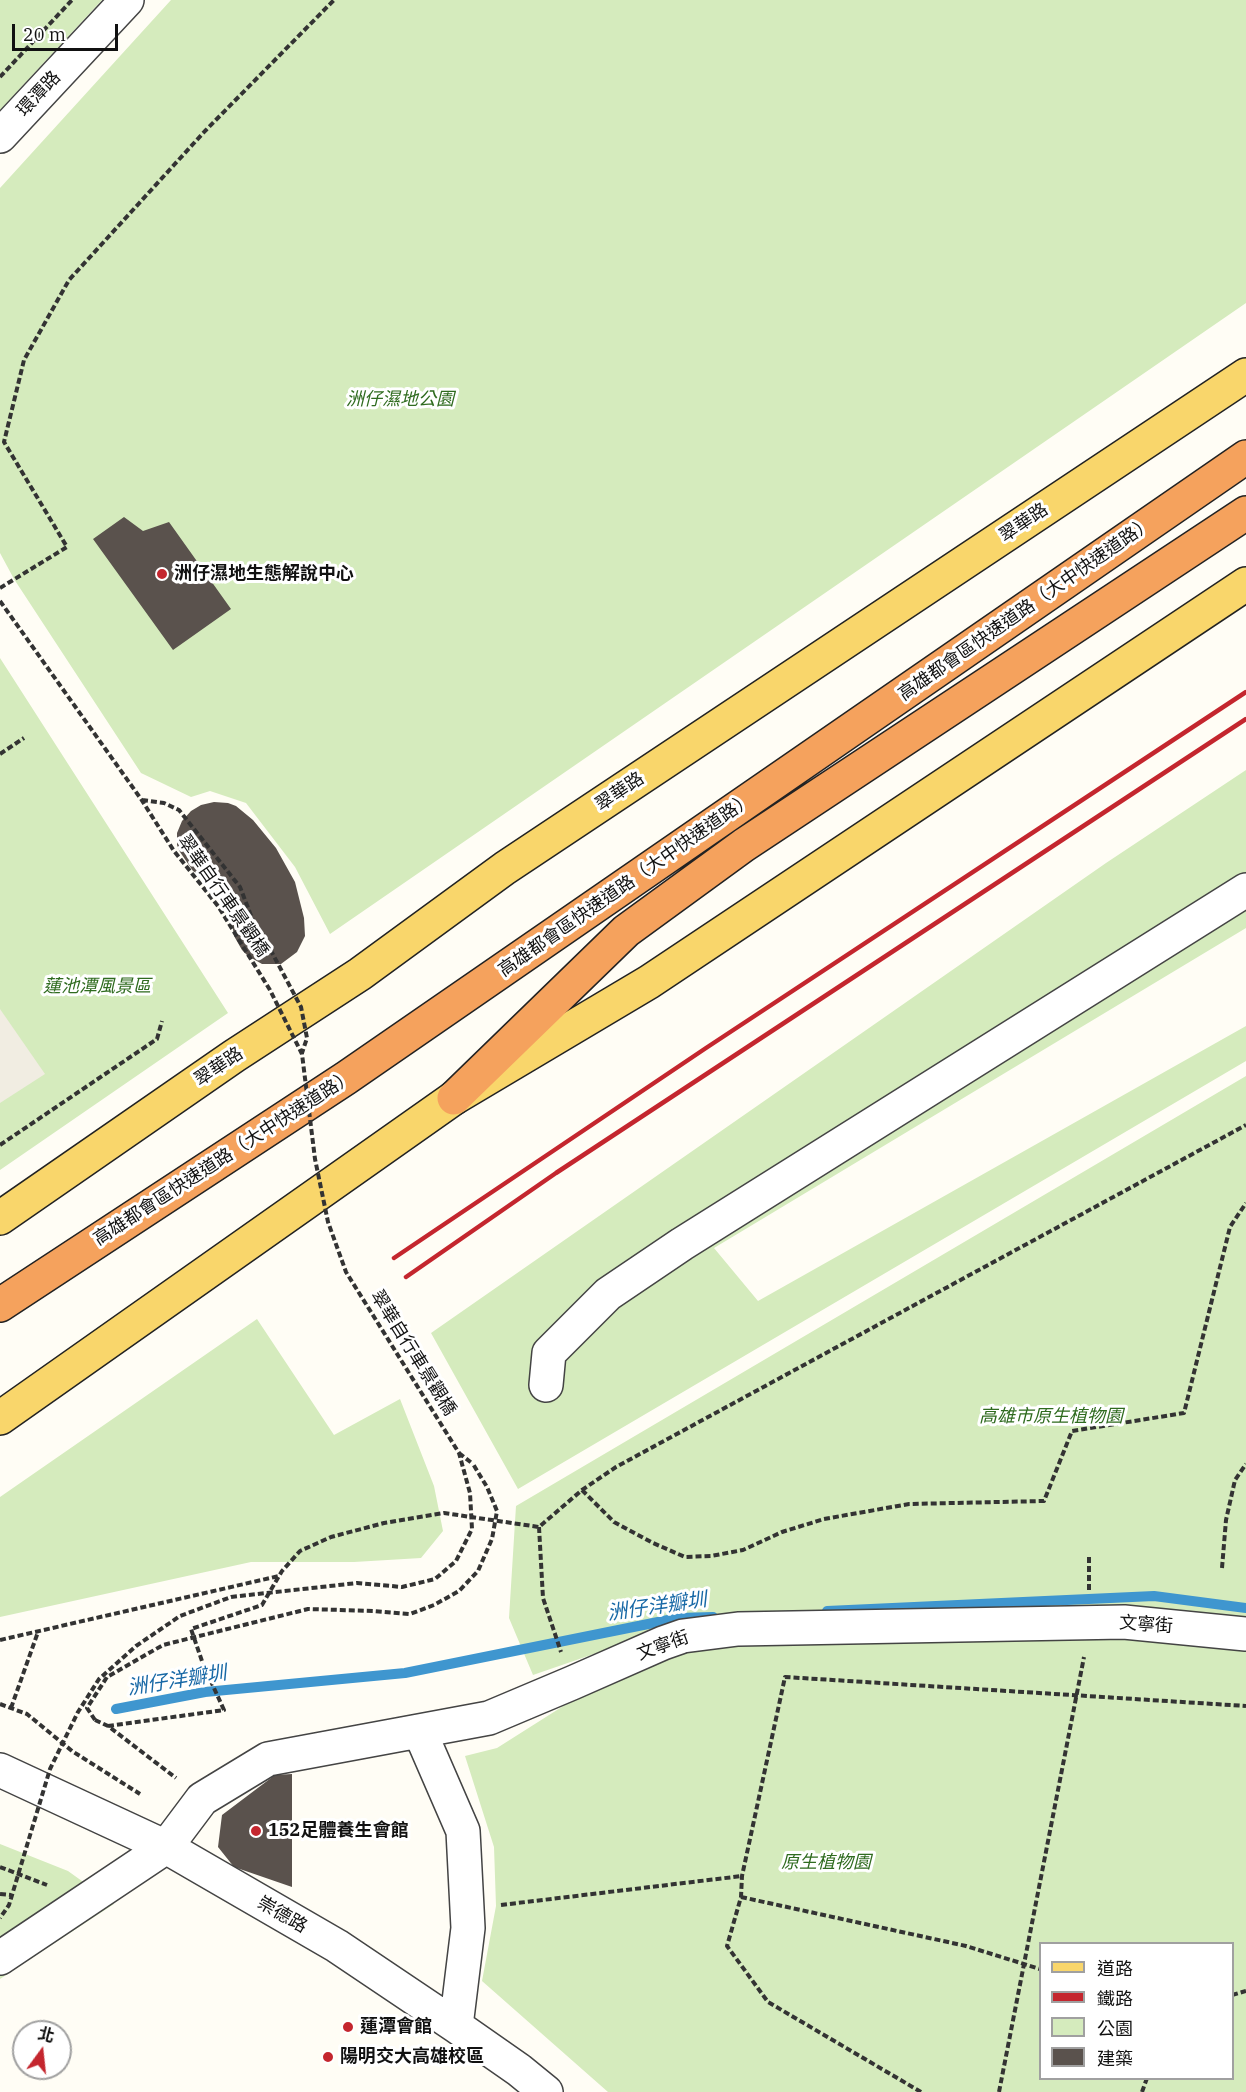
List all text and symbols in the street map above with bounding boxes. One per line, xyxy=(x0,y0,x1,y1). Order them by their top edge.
scale bar xyxy=(15,12,122,50)
text: 20 m xyxy=(23,23,66,46)
street label: 環潭路 xyxy=(13,67,65,121)
park label: 洲仔濕地公園 xyxy=(346,389,454,411)
street label: 翠華路 xyxy=(996,499,1052,547)
street label: 高雄都會區快速道路（大中快速道路） xyxy=(894,512,1158,706)
place label: 洲仔濕地生態解說中心 xyxy=(174,563,354,585)
marker: 洲仔濕地生態解說中心 xyxy=(155,567,169,581)
street label: 翠華路 xyxy=(592,768,648,816)
street label: 高雄都會區快速道路（大中快速道路） xyxy=(494,788,758,982)
street label: 翠華自行車景觀橋 xyxy=(173,831,273,961)
park label: 蓮池潭風景區 xyxy=(43,976,151,998)
street label: 翠華路 xyxy=(191,1043,247,1091)
street label: 高雄都會區快速道路（大中快速道路） xyxy=(90,1066,358,1250)
street label: 翠華自行車景觀橋 xyxy=(366,1286,460,1420)
park label: 高雄市原生植物園 xyxy=(979,1406,1123,1428)
water label: 洲仔洋瓣圳 xyxy=(606,1588,708,1626)
street label: 文寧街 xyxy=(1118,1612,1174,1638)
street label: 文寧街 xyxy=(634,1627,692,1665)
water label: 洲仔洋瓣圳 xyxy=(126,1661,228,1701)
place label: 152足體養生會館 xyxy=(268,1820,408,1842)
marker: 152足體養生會館 xyxy=(249,1824,263,1838)
park label: 原生植物園 xyxy=(781,1852,871,1874)
street label: 崇德路 xyxy=(253,1892,311,1938)
legend xyxy=(1039,1942,1234,2080)
text: 道路 xyxy=(1097,1957,1133,1980)
text: 鐵路 xyxy=(1097,1987,1133,2010)
place label: 蓮潭會館 xyxy=(360,2016,432,2038)
text: 公園 xyxy=(1097,2017,1133,2040)
north arrow xyxy=(12,2020,72,2080)
marker: 蓮潭會館 xyxy=(341,2020,355,2034)
text: 北 xyxy=(36,2023,56,2046)
place label: 陽明交大高雄校區 xyxy=(340,2046,484,2068)
text: 建築 xyxy=(1097,2047,1133,2070)
marker: 陽明交大高雄校區 xyxy=(321,2050,335,2064)

